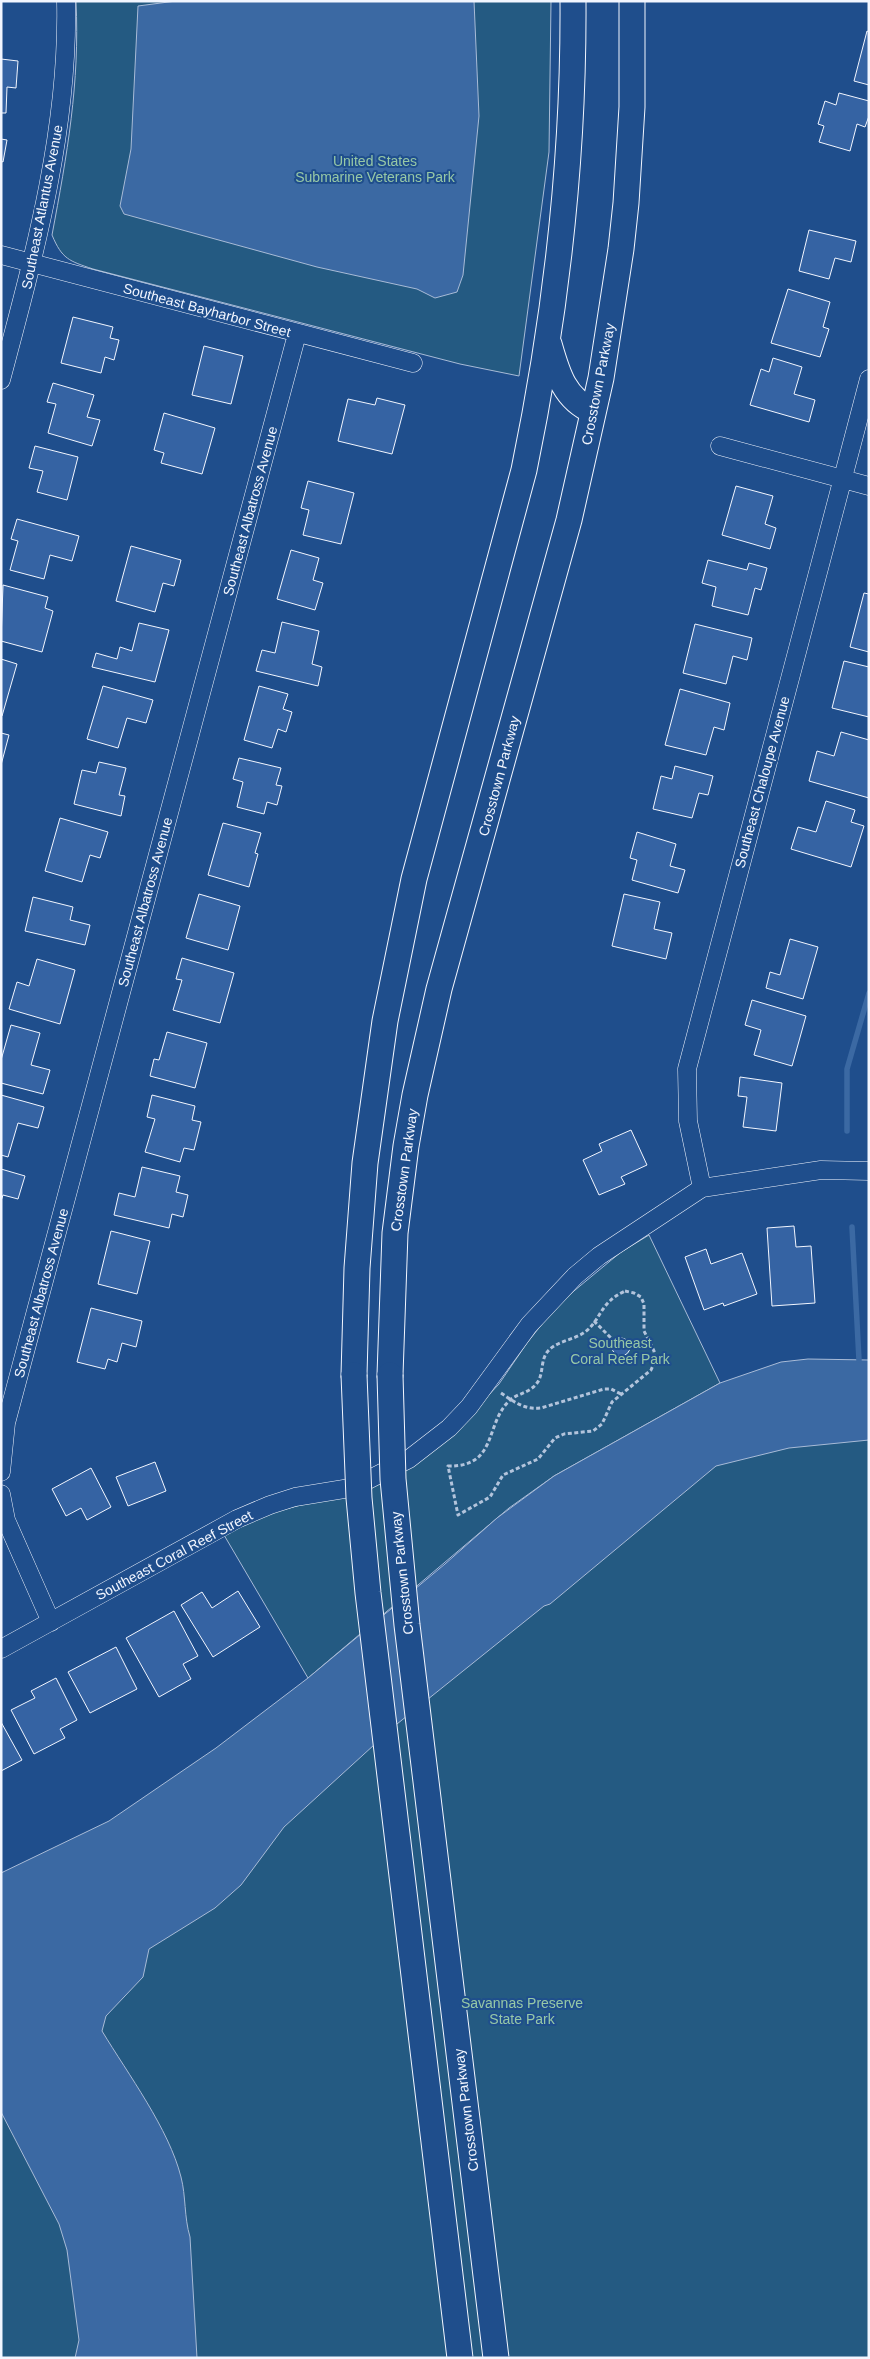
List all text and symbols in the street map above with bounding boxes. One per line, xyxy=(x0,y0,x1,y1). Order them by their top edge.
street label: Southeast Atlantus Avenue xyxy=(18,123,66,291)
park label: United States Submarine Veterans Park xyxy=(295,153,456,185)
street label: Southeast Bayharbor Street xyxy=(121,280,293,340)
street label: Crosstown Parkway xyxy=(578,322,618,446)
street label: Southeast Albatross Avenue xyxy=(220,424,280,598)
street label: Southeast Chaloupe Avenue xyxy=(731,694,793,870)
street label: Crosstown Parkway xyxy=(475,714,523,838)
street label: Southeast Albatross Avenue xyxy=(115,815,175,989)
street label: Crosstown Parkway xyxy=(387,1108,421,1232)
street label: Southeast Albatross Avenue xyxy=(11,1206,71,1380)
park label: Southeast Coral Reef Park xyxy=(570,1335,671,1367)
street label: Southeast Coral Reef Street xyxy=(93,1507,255,1603)
street label: Crosstown Parkway xyxy=(388,1511,416,1635)
park label: Savannas Preserve State Park xyxy=(461,1995,583,2027)
street label: Crosstown Parkway xyxy=(451,2048,481,2172)

